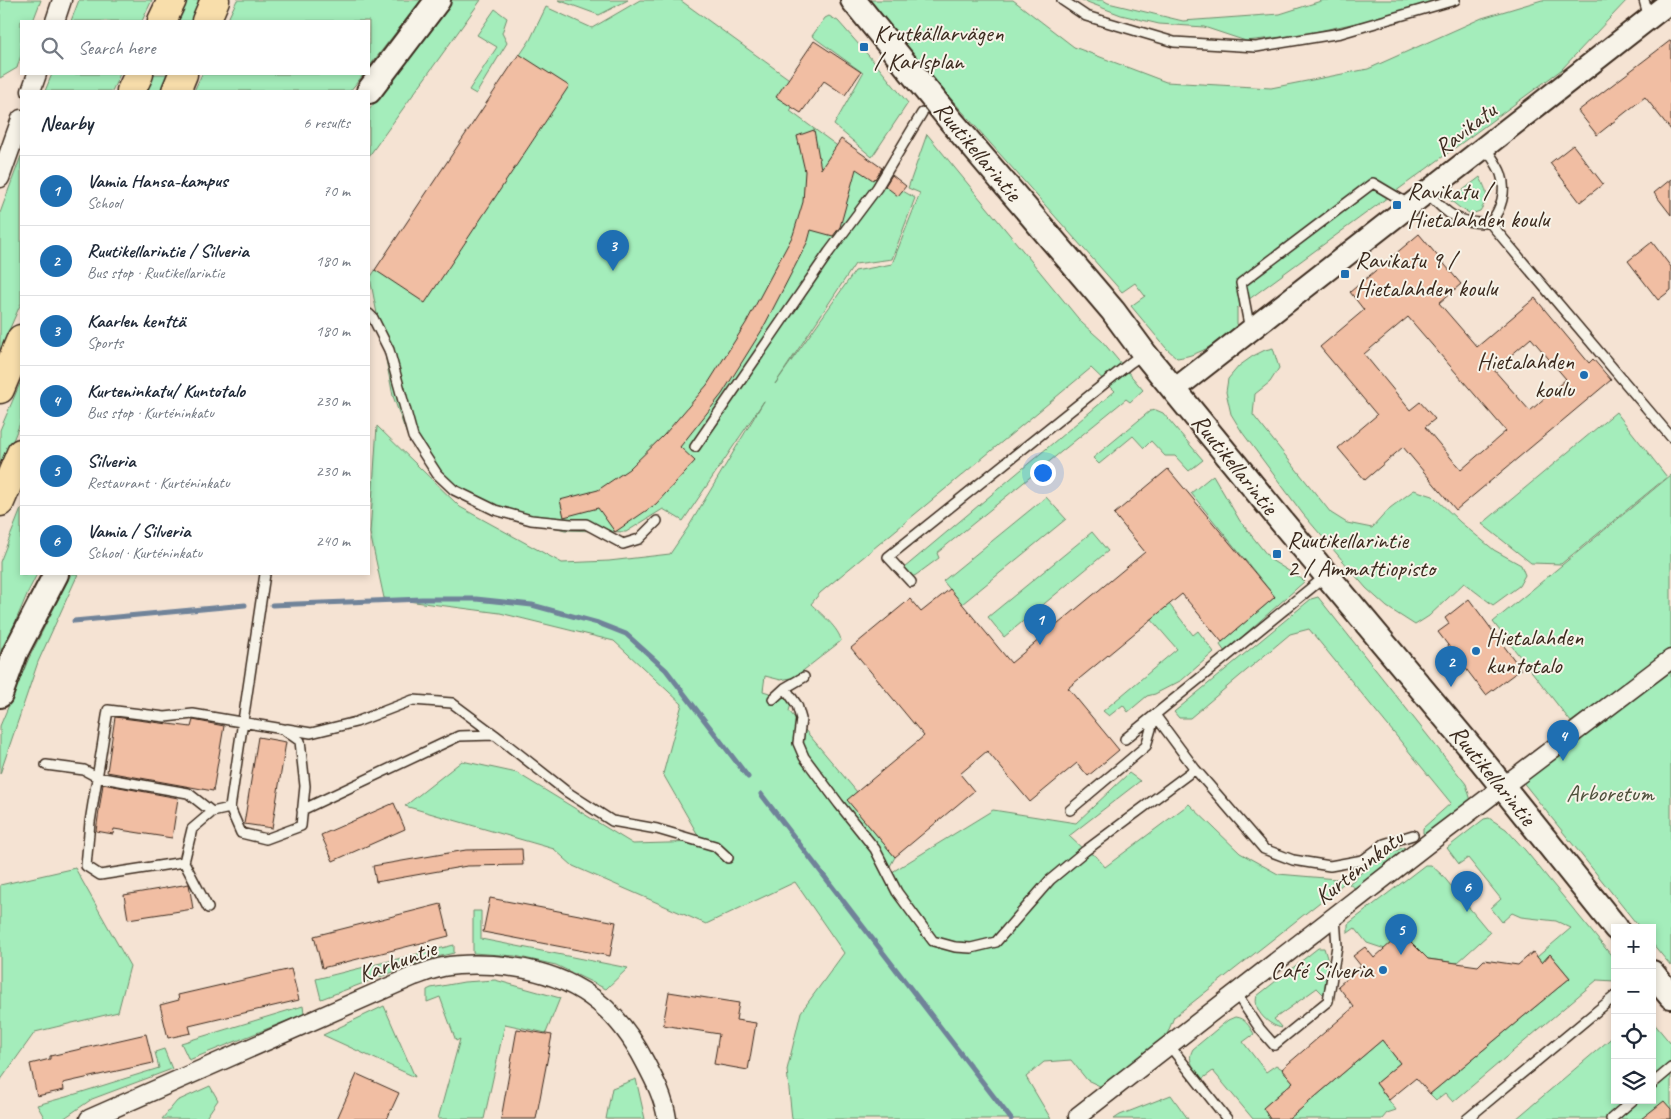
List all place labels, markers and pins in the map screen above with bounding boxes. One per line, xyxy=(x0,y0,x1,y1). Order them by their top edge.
place label: Krutkällarvägen / Karlsplan xyxy=(874,18,1004,76)
marker: Krutkällarvägen / Karlsplan xyxy=(858,41,870,53)
place label: Ravikatu / Hietalahden koulu xyxy=(1407,176,1552,234)
marker: Ravikatu / Hietalahden koulu xyxy=(1391,199,1403,211)
pin: 3 xyxy=(597,230,629,271)
place label: Ravikatu 9 / Hietalahden koulu xyxy=(1355,245,1500,303)
marker: Ravikatu 9 / Hietalahden koulu xyxy=(1339,268,1351,280)
place label: Hietalahden koulu xyxy=(1477,346,1576,404)
marker: Hietalahden koulu xyxy=(1578,369,1590,381)
place label: Ruutikellarintie 2 / Ammattiopisto xyxy=(1287,525,1438,583)
marker: Ruutikellarintie 2 / Ammattiopisto xyxy=(1271,548,1283,560)
pin: 1 xyxy=(1024,604,1056,645)
place label: Hietalahden kuntotalo xyxy=(1486,622,1583,680)
marker: Hietalahden kuntotalo xyxy=(1470,645,1482,657)
pin: 2 xyxy=(1435,646,1467,687)
pin: 4 xyxy=(1547,720,1579,761)
pin: 6 xyxy=(1451,871,1483,912)
pin: 5 xyxy=(1385,914,1417,955)
place label: Café Silveria xyxy=(1271,955,1374,985)
marker: Café Silveria xyxy=(1377,964,1389,976)

